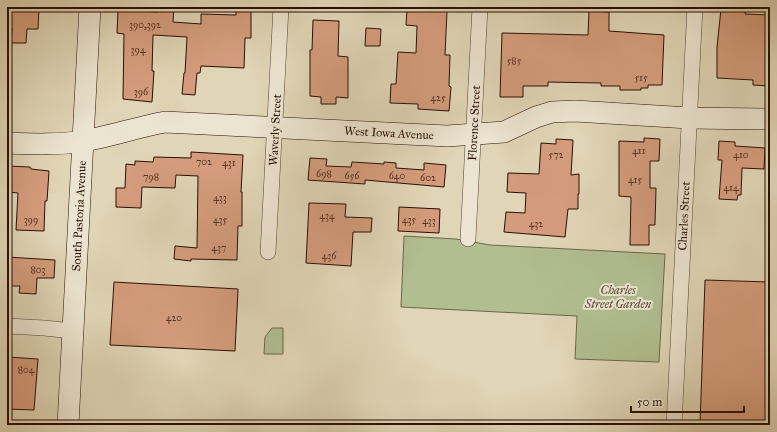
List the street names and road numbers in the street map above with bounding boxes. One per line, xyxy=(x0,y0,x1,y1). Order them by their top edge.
street label: Florence Street xyxy=(465,84,483,161)
street label: Waverly Street xyxy=(266,93,284,166)
street label: West Iowa Avenue xyxy=(344,124,434,142)
street label: South Pastoria Avenue xyxy=(69,160,89,272)
street label: Charles Street xyxy=(675,180,693,251)

